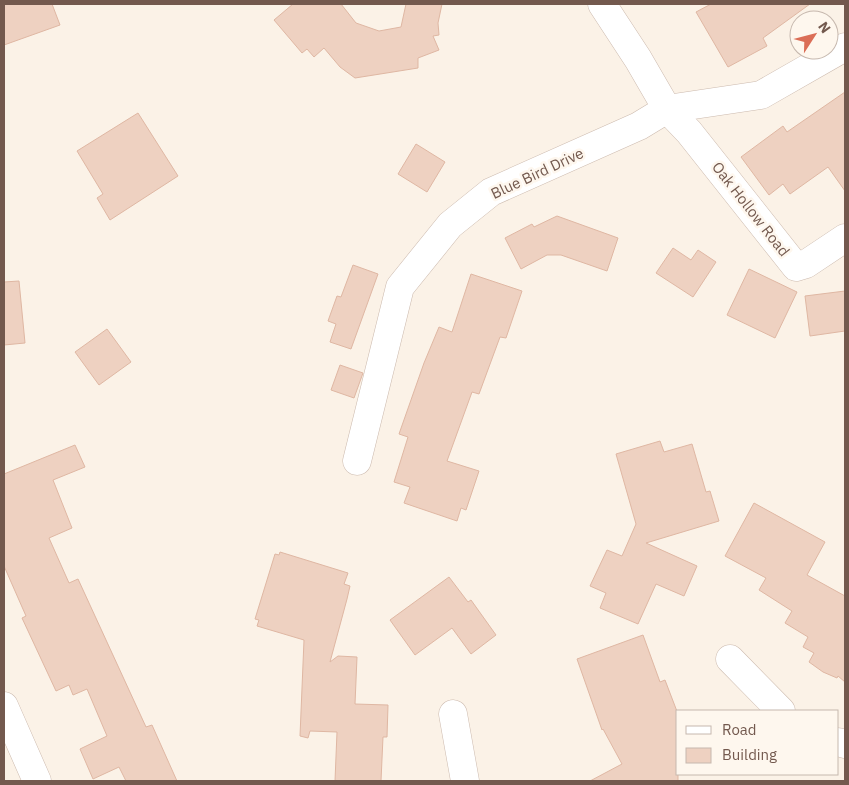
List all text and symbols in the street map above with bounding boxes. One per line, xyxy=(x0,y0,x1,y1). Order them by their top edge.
north arrow xyxy=(789,10,839,60)
text: N xyxy=(814,18,835,37)
street label: Blue Bird Drive xyxy=(488,143,586,203)
street label: Oak Hollow Road xyxy=(708,158,794,260)
legend xyxy=(676,710,839,775)
text: Road xyxy=(722,720,757,739)
text: Building xyxy=(722,745,777,764)

